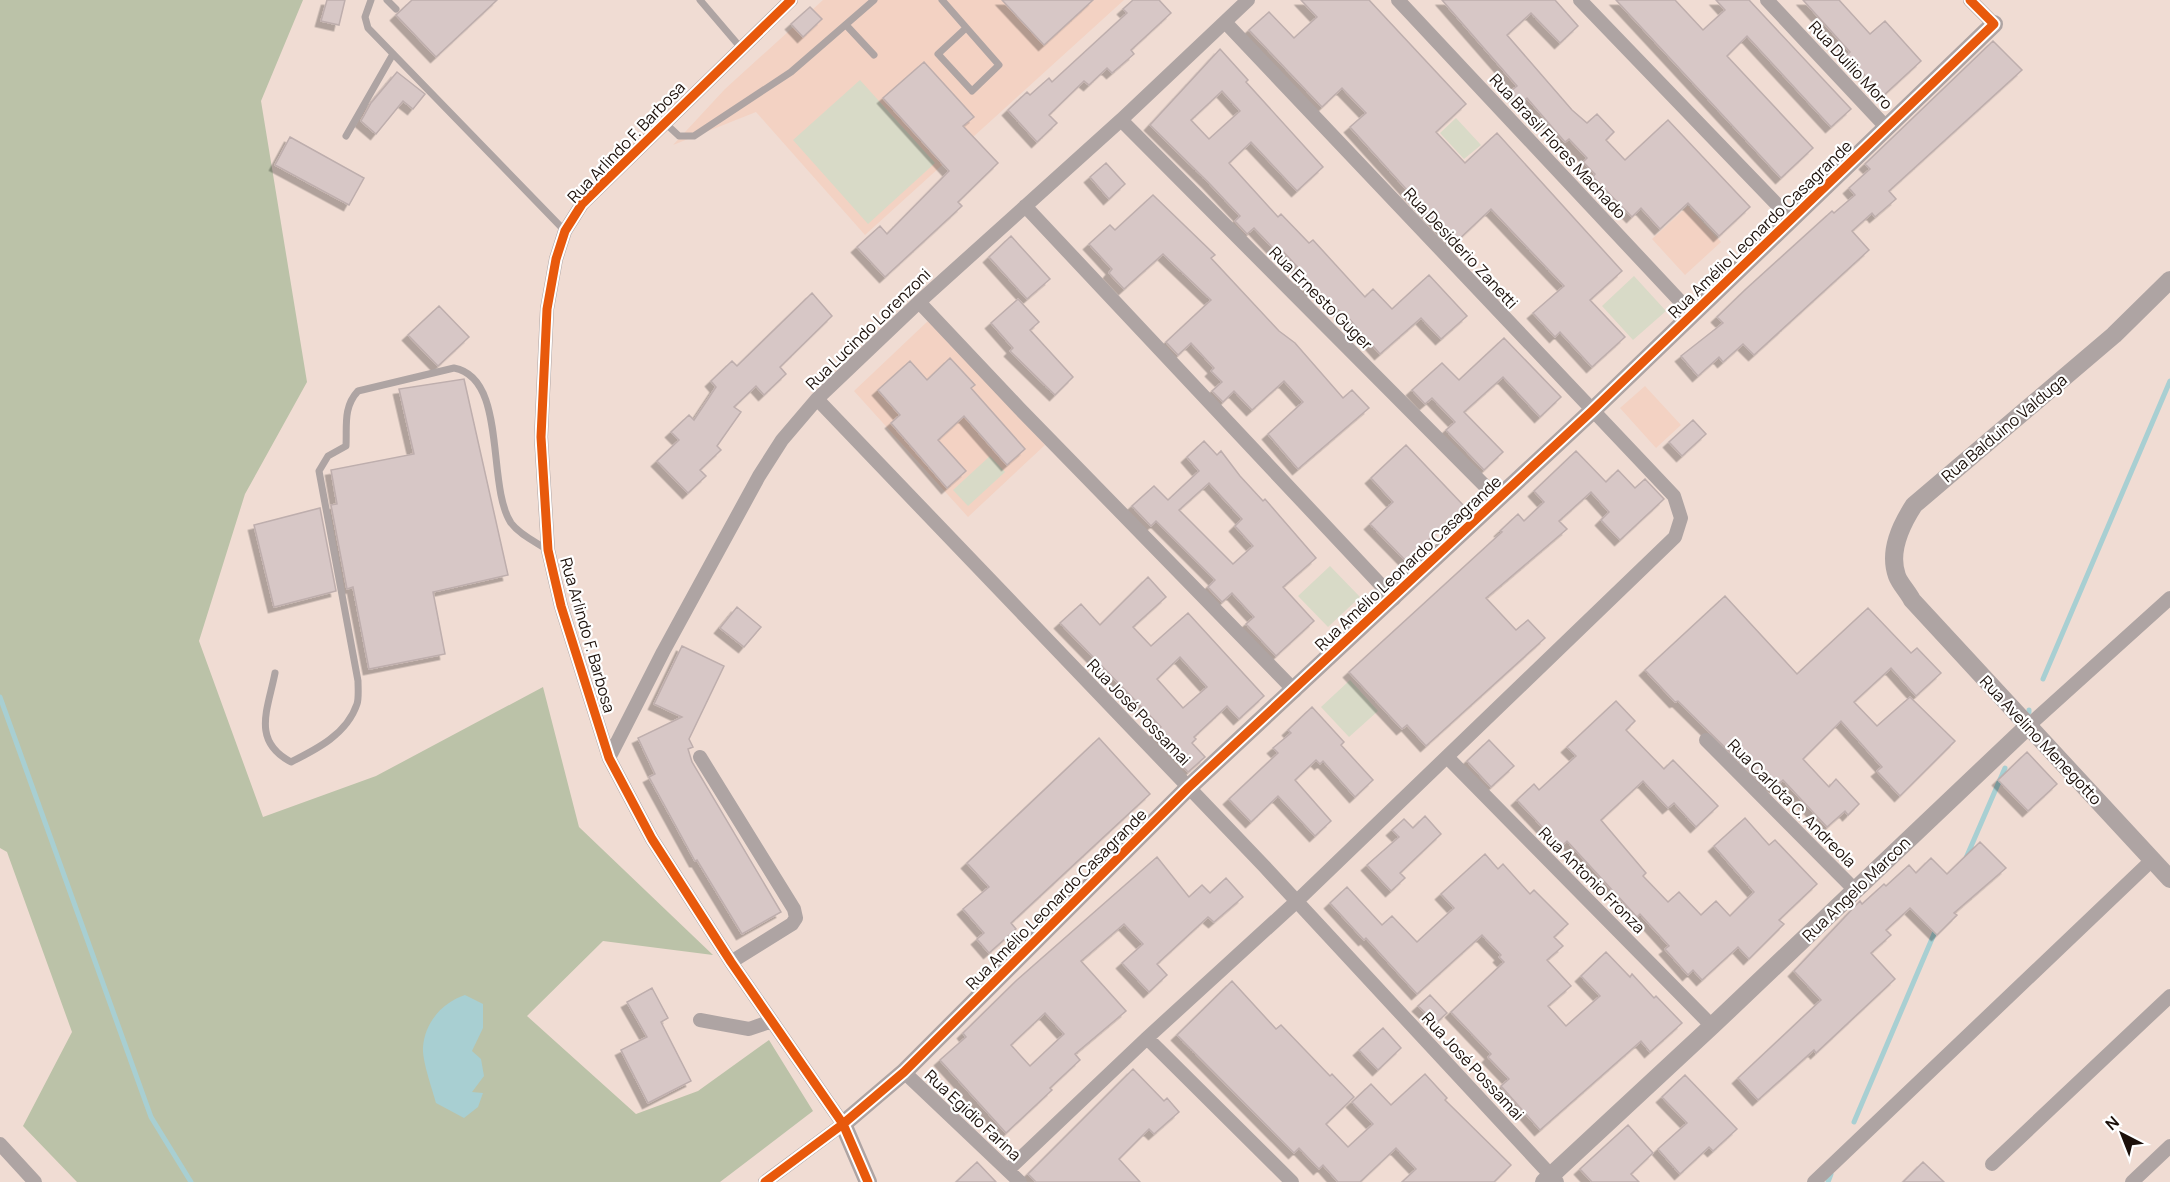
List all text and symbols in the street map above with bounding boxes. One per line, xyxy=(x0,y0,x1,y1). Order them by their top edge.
street label: Rua Duilio Moro xyxy=(1804,16,1898,114)
street label: Rua Brasil Flores Machado xyxy=(1485,69,1631,223)
street label: Rua Arlindo F. Barbosa xyxy=(562,77,690,207)
street label: Rua Amélio Leonardo Casagrande xyxy=(1663,135,1857,323)
street label: Rua Desiderio Zanetti xyxy=(1399,183,1523,313)
street label: Rua Ernesto Guger xyxy=(1264,241,1378,355)
street label: Rua Lucindo Lorenzoni xyxy=(801,264,935,394)
street label: Rua Balduino Valduga xyxy=(1936,369,2072,487)
street label: Rua Amélio Leonardo Casagrande xyxy=(1310,470,1506,656)
street label: Rua Arlindo F. Barbosa xyxy=(555,555,621,715)
street label: Rua José Possamai xyxy=(1082,654,1196,770)
street label: Rua Avelino Menegotto xyxy=(1975,670,2107,810)
street label: Rua Carlota C. Andreola xyxy=(1723,734,1861,872)
street label: Rua Amélio Leonardo Casagrande xyxy=(961,804,1151,994)
street label: Rua Antonio Fronza xyxy=(1534,822,1650,938)
street label: Rua Angelo Marcon xyxy=(1797,832,1915,946)
street label: Rua José Possamai xyxy=(1417,1007,1529,1125)
street label: Rua Egidio Farina xyxy=(920,1065,1026,1165)
north arrow xyxy=(2092,1104,2152,1164)
text: N xyxy=(2100,1111,2124,1135)

